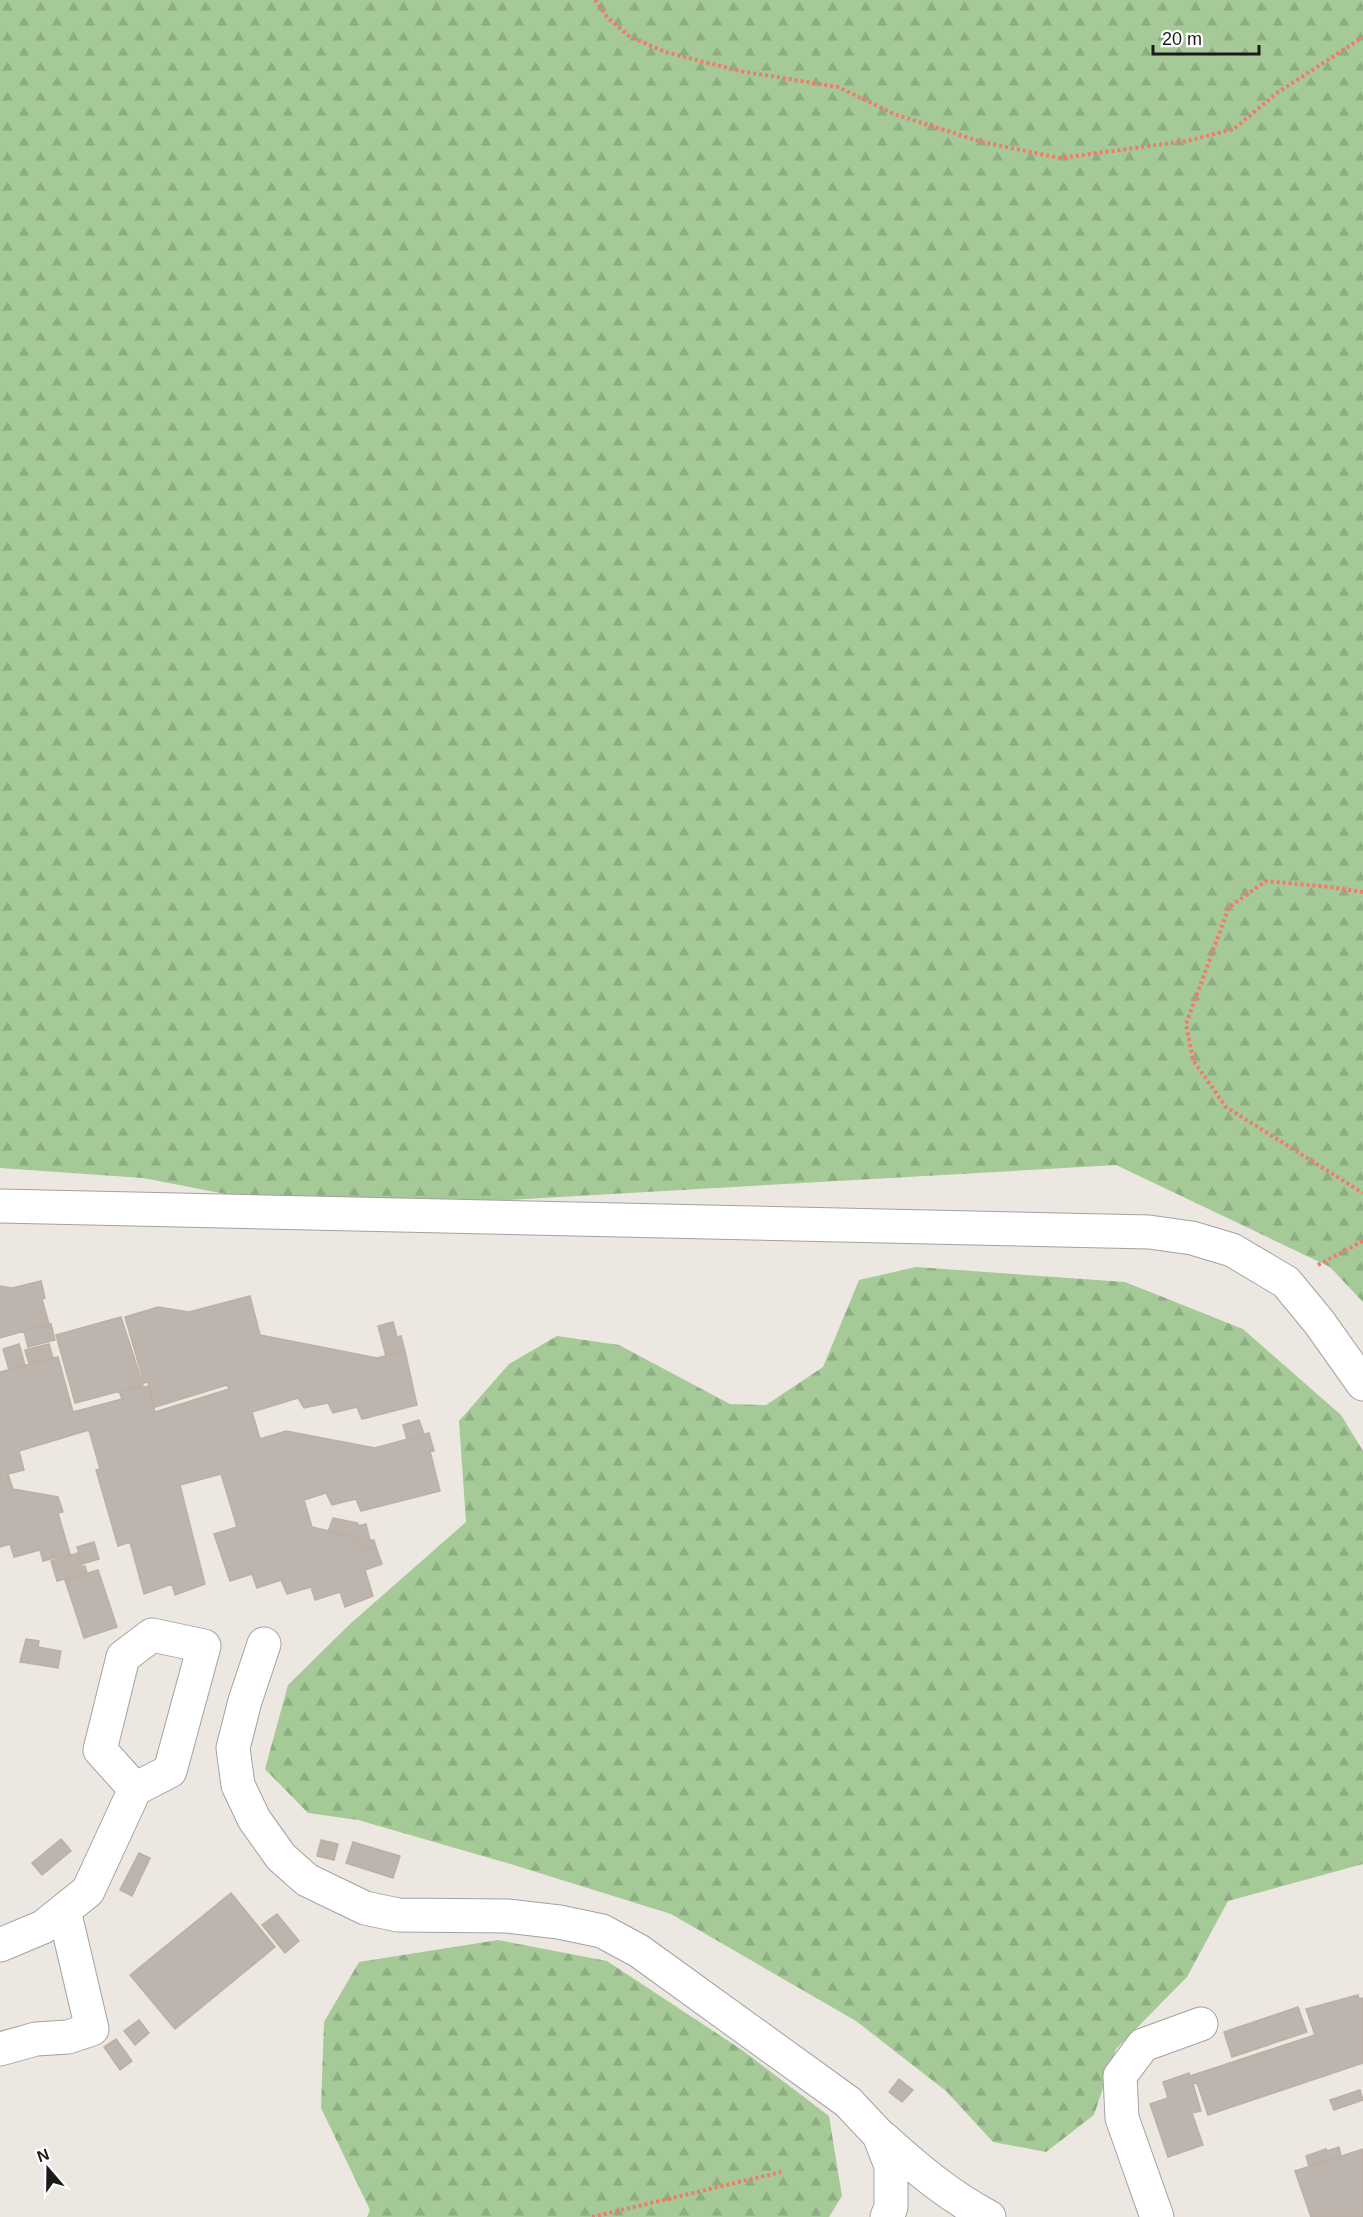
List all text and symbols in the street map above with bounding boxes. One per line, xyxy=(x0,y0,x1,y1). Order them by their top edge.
scale bar xyxy=(1153,18,1260,56)
text: 20 m xyxy=(1162,29,1202,49)
north arrow xyxy=(18,2139,78,2199)
text: N xyxy=(35,2145,51,2165)

